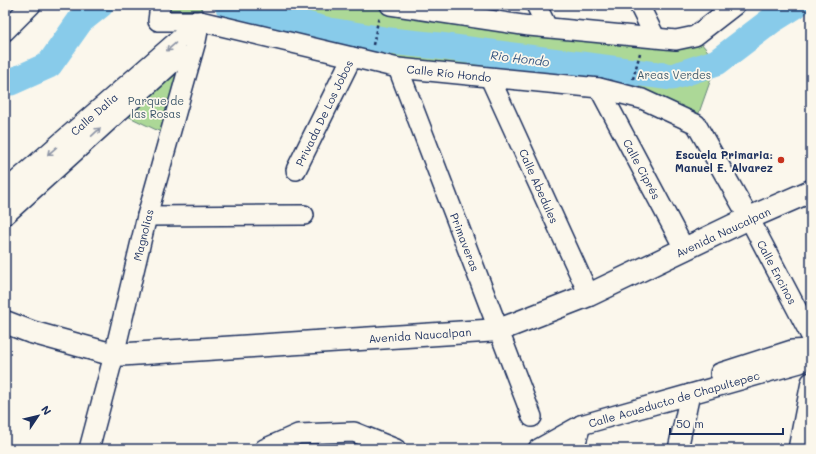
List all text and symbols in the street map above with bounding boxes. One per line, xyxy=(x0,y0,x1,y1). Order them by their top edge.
one-way arrow xyxy=(166,42,176,52)
water label: Rio Hondo xyxy=(490,46,550,70)
street label: Privada De Los Jobos xyxy=(292,58,356,168)
street label: Calle Río Hondo xyxy=(406,61,493,85)
park label: Areas Verdes xyxy=(637,67,711,82)
street label: Calle Dalia xyxy=(67,89,121,139)
park label: Parque de las Rosas xyxy=(128,93,184,121)
one-way arrow xyxy=(91,128,101,137)
street label: Calle Ciprés xyxy=(620,136,664,202)
one-way arrow xyxy=(46,146,57,155)
street label: Calle Abedules xyxy=(516,146,562,226)
place label: Escuela Primaria: Manuel E. Alvarez xyxy=(675,147,773,175)
marker: Escuela Primaria: Manuel E. Alvarez xyxy=(776,155,786,165)
street label: Avenida Naucalpan xyxy=(673,203,773,261)
street label: Magnolias xyxy=(129,207,157,263)
street label: Primaveras xyxy=(447,211,483,273)
street label: Calle Encinos xyxy=(754,237,800,307)
street label: Avenida Naucalpan xyxy=(368,324,472,346)
street label: Calle Acueducto de Chapultepec xyxy=(587,367,761,431)
north arrow xyxy=(18,396,58,436)
text: N xyxy=(38,402,55,418)
scale bar xyxy=(670,410,783,436)
text: 50 m xyxy=(676,415,704,431)

